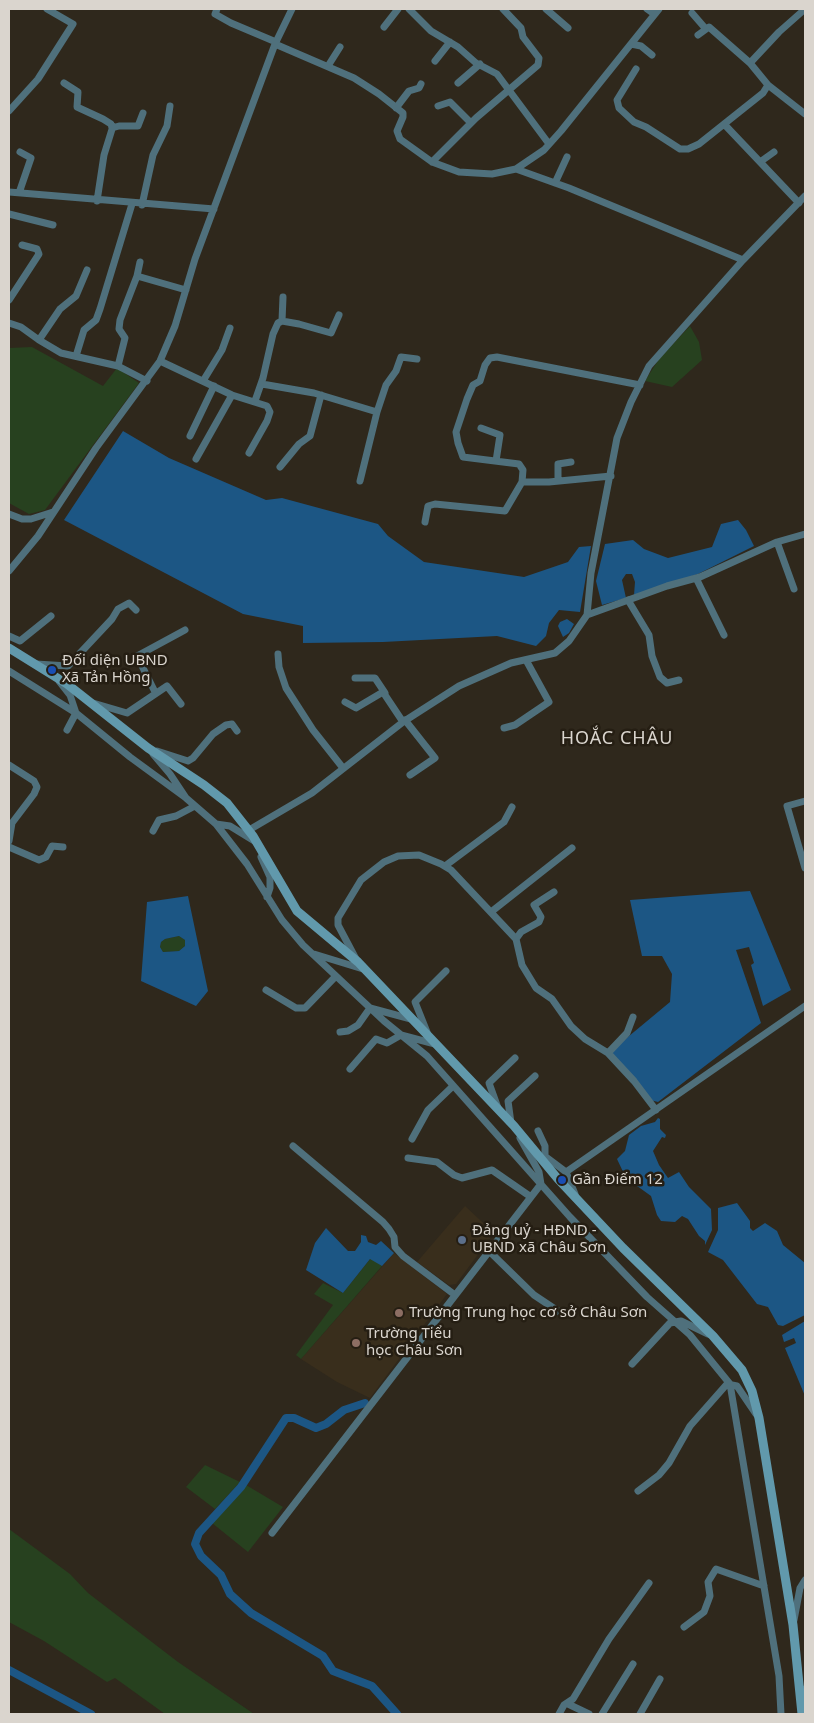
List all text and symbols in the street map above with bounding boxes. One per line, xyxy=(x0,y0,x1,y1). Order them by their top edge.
place label: Đối diện UBND Xã Tản Hồng xyxy=(62,652,168,687)
marker: Đối diện UBND Xã Tản Hồng xyxy=(46,664,58,676)
district label: HOẮC CHÂU xyxy=(560,728,674,750)
place label: Gần Điếm 12 xyxy=(572,1171,663,1189)
marker: Gần Điếm 12 xyxy=(556,1174,568,1186)
place label: Đảng uỷ - HĐND - UBND xã Châu Sơn xyxy=(472,1222,606,1257)
marker: Đảng uỷ - HĐND - UBND xã Châu Sơn xyxy=(456,1234,468,1246)
place label: Trường Trung học cơ sở Châu Sơn xyxy=(409,1304,647,1322)
marker: Trường Trung học cơ sở Châu Sơn xyxy=(393,1307,405,1319)
place label: Trường Tiểu học Châu Sơn xyxy=(366,1325,463,1360)
marker: Trường Tiểu học Châu Sơn xyxy=(350,1337,362,1349)

